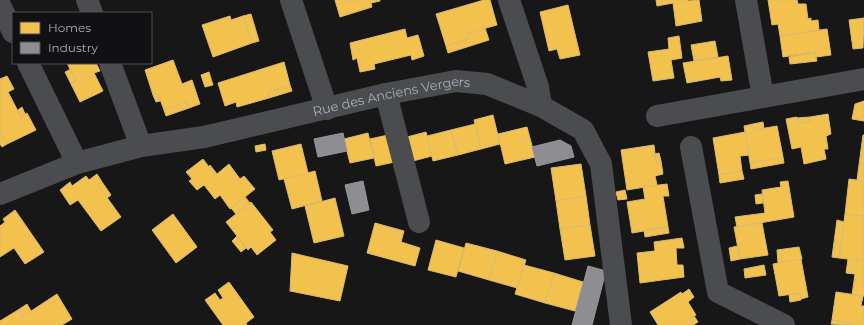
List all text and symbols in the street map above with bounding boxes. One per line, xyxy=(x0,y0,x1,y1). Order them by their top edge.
legend xyxy=(12,12,152,64)
text: Homes xyxy=(48,20,91,35)
text: Industry xyxy=(48,40,98,55)
street label: Rue des Anciens Vergers xyxy=(311,73,471,119)

